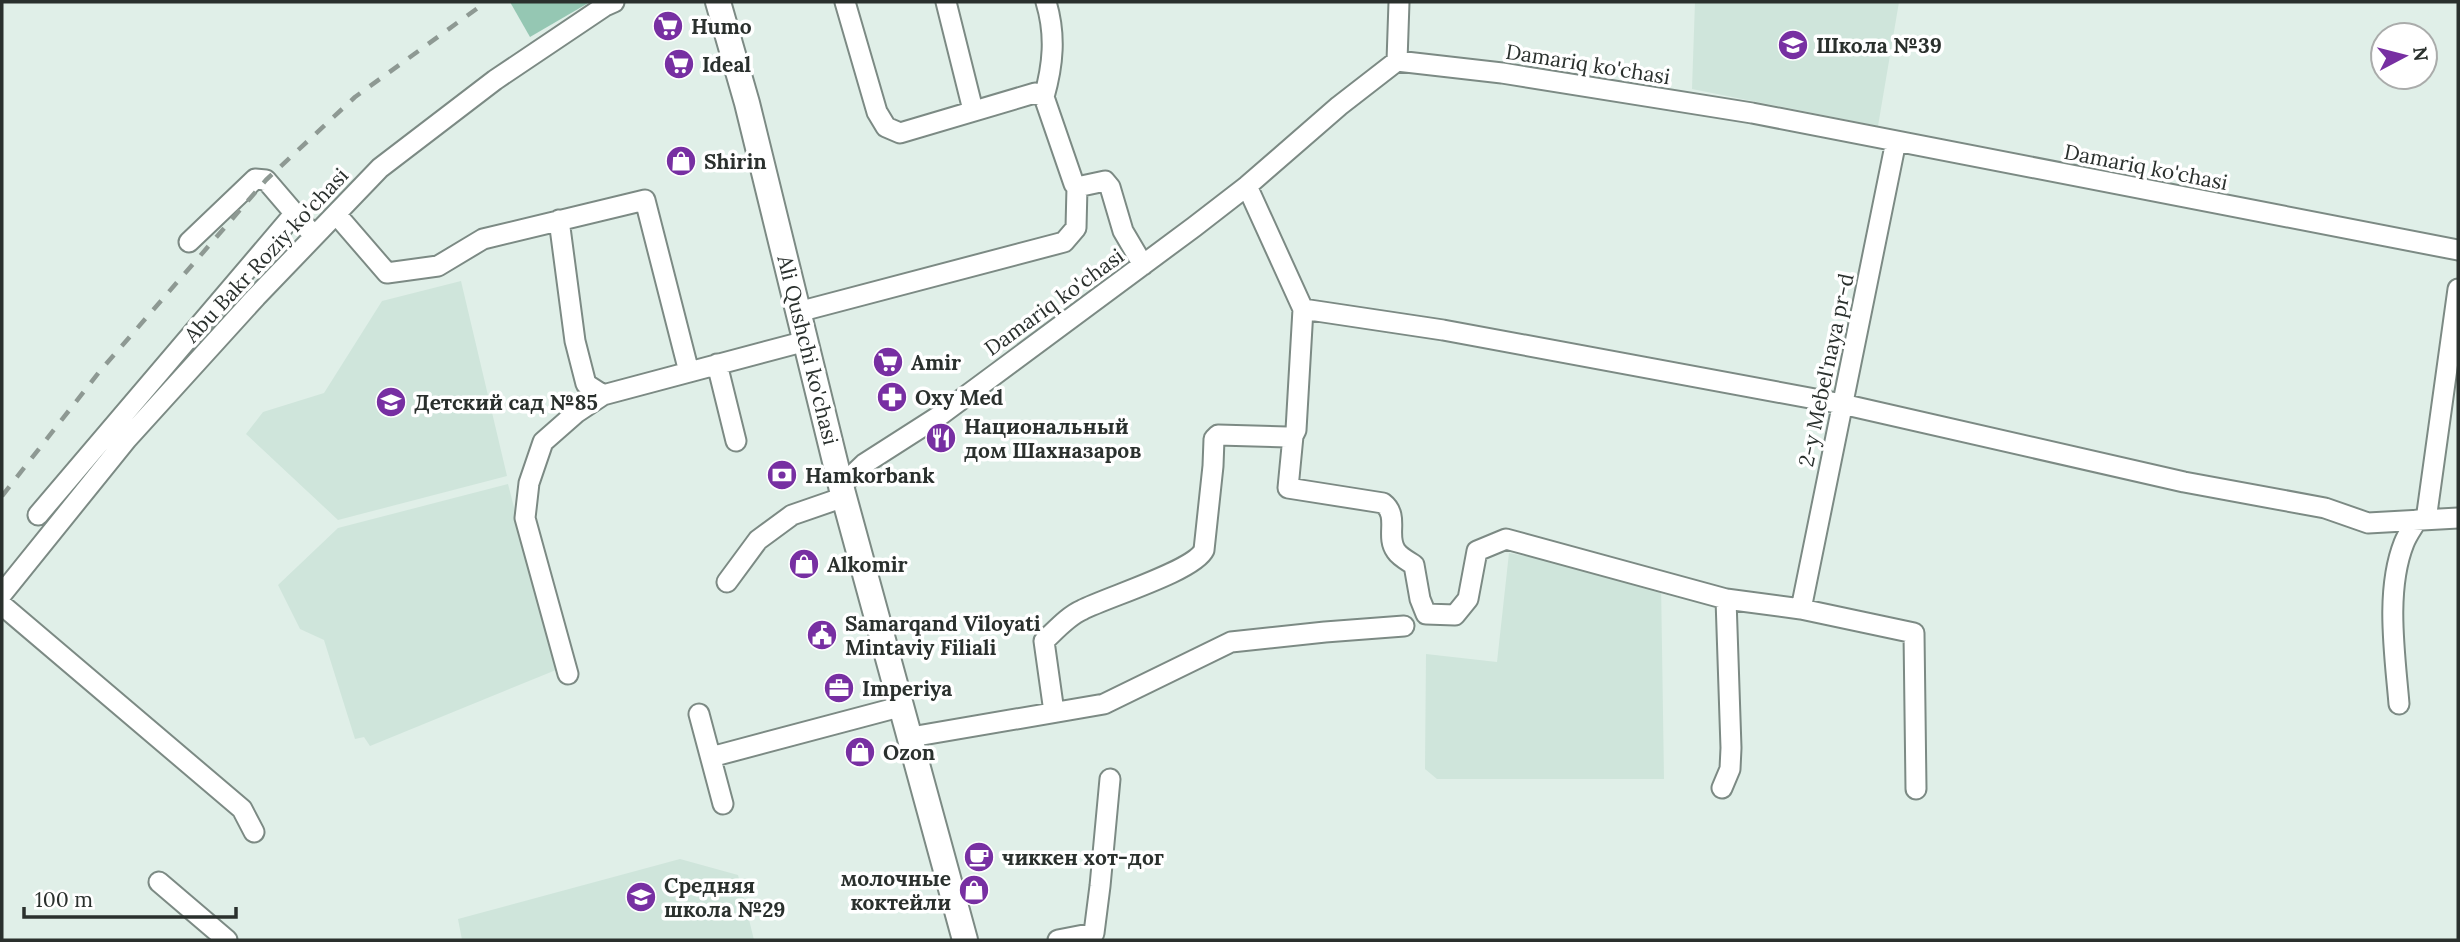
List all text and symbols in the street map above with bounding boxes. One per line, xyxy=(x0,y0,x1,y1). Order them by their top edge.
supermarket icon: Humo xyxy=(651,9,685,43)
place label: Humo xyxy=(691,13,752,40)
north arrow xyxy=(2369,21,2439,91)
school or university icon: Школа №39 xyxy=(1776,28,1810,62)
place label: Школа №39 xyxy=(1816,32,1942,59)
street label: Damariq ko'chasi xyxy=(1504,38,1672,90)
text: N xyxy=(2408,45,2434,63)
supermarket icon: Ideal xyxy=(662,47,696,81)
place label: Ideal xyxy=(702,51,751,78)
street label: Damariq ko'chasi xyxy=(2062,138,2230,196)
shop icon: Shirin xyxy=(664,144,698,178)
place label: Shirin xyxy=(704,148,767,175)
street label: Abu Bakr Roziy ko'chasi xyxy=(177,162,354,349)
street label: Damariq ko'chasi xyxy=(979,242,1129,362)
street label: Ali Qushchi ko'chasi xyxy=(771,251,845,448)
street label: 2-y Mebel'naya pr-d xyxy=(1792,271,1860,469)
supermarket icon: Amir xyxy=(871,345,905,379)
place label: Amir xyxy=(911,349,961,376)
pharmacy icon: Oxy Med xyxy=(875,380,909,414)
place label: Oxy Med xyxy=(915,384,1003,411)
school or university icon: Детский сад №85 xyxy=(374,385,408,419)
place label: Детский сад №85 xyxy=(414,389,598,416)
place label: Национальный дом Шахназаров xyxy=(964,413,1141,464)
restaurant icon: Национальный дом Шахназаров xyxy=(924,421,958,455)
bank icon: Hamkorbank xyxy=(765,458,799,492)
place label: Hamkorbank xyxy=(805,462,935,489)
shop icon: Alkomir xyxy=(787,547,821,581)
place label: Alkomir xyxy=(827,551,908,578)
place label: Samarqand Viloyati Mintaviy Filiali xyxy=(845,610,1041,661)
public building icon: Samarqand Viloyati Mintaviy Filiali xyxy=(805,618,839,652)
office icon: Imperiya xyxy=(822,671,856,705)
place label: Imperiya xyxy=(862,675,952,702)
shop icon: Ozon xyxy=(843,735,877,769)
place label: Ozon xyxy=(883,739,935,766)
cafe icon: чиккен хот-дог xyxy=(962,840,996,874)
place label: чиккен хот-дог xyxy=(1002,844,1164,871)
place label: молочные коктейли xyxy=(840,865,951,916)
place label: Средняя школа №29 xyxy=(664,872,785,923)
shop icon: молочные коктейли xyxy=(957,873,991,907)
scale bar xyxy=(24,876,236,920)
school or university icon: Средняя школа №29 xyxy=(624,880,658,914)
text: 100 m xyxy=(35,886,93,913)

